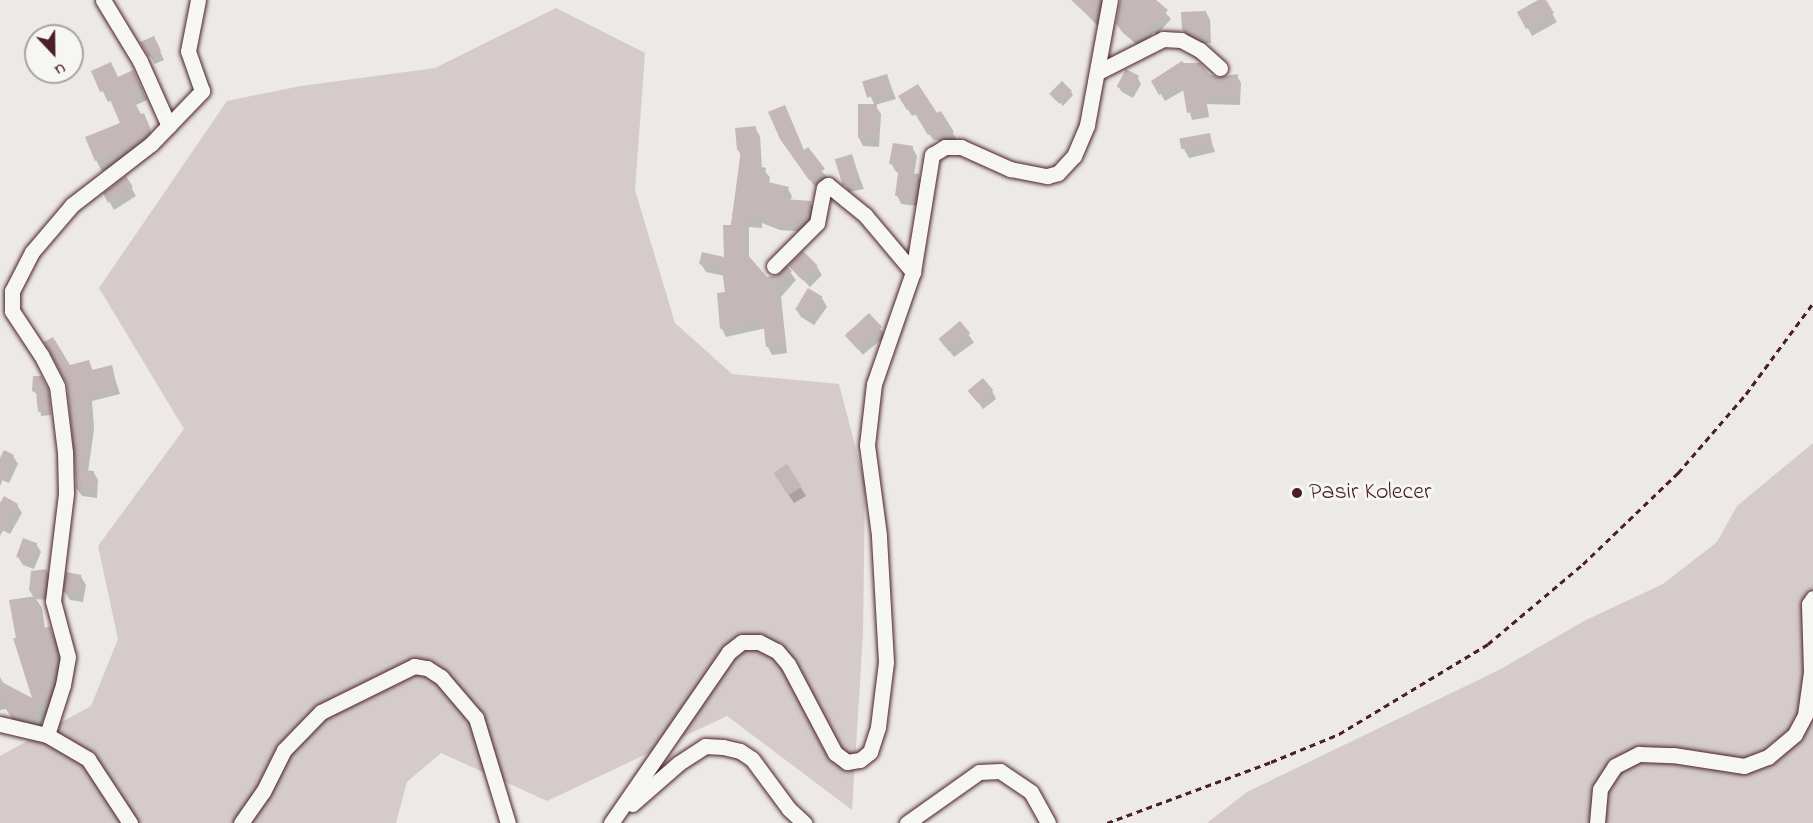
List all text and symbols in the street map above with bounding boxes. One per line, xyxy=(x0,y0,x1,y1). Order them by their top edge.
north arrow xyxy=(24,24,84,84)
text: U xyxy=(51,56,69,82)
place label: Pasir Kolecer xyxy=(1309,479,1431,507)
marker: Pasir Kolecer xyxy=(1290,486,1304,500)

